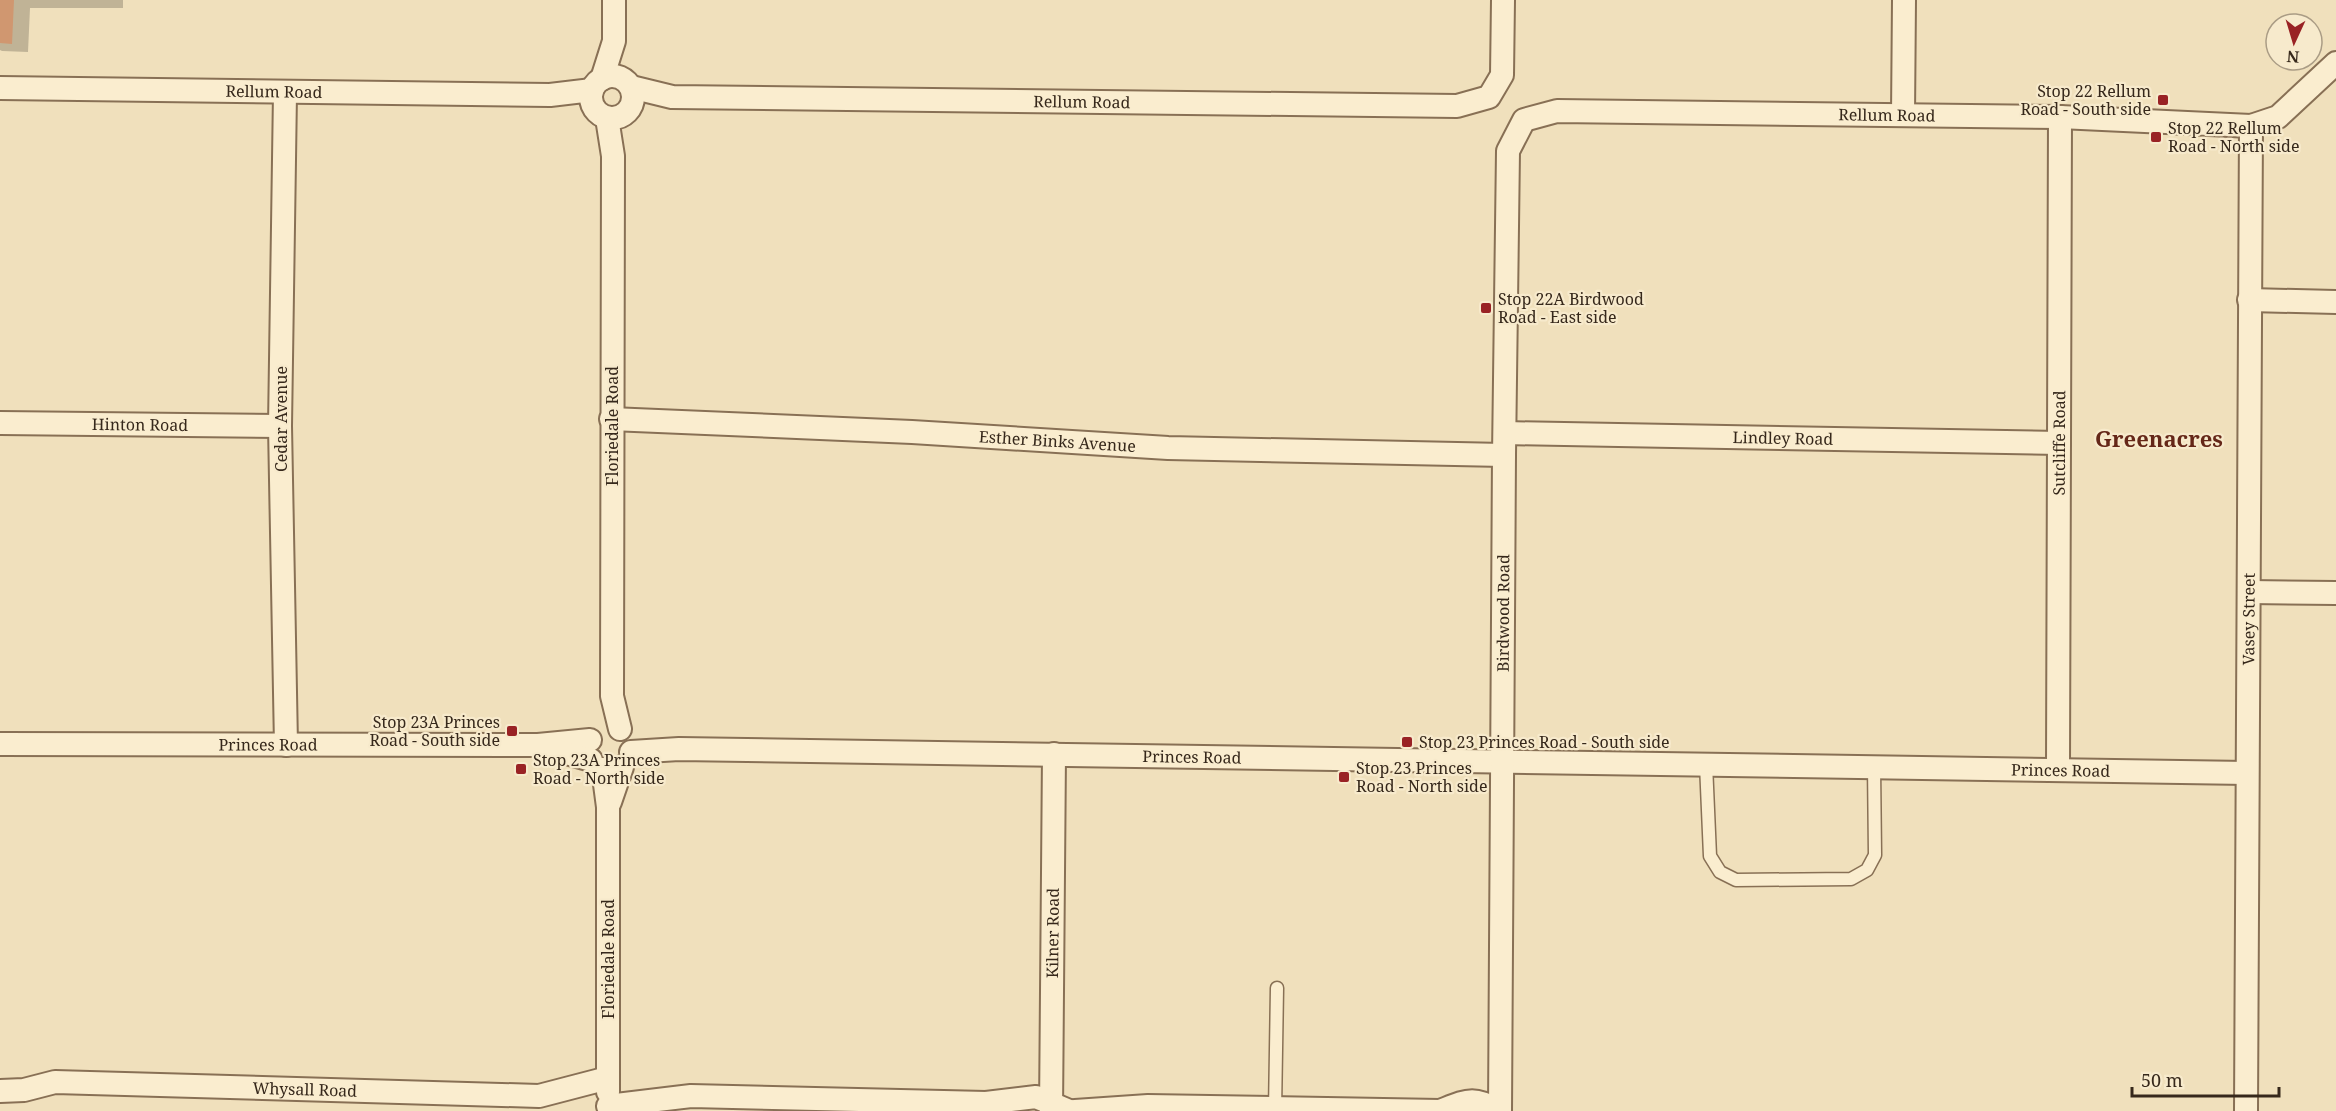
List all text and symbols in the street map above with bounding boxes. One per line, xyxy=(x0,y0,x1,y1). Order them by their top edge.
north arrow xyxy=(2264,12,2324,72)
text: N xyxy=(2286,46,2300,68)
street label: Rellum Road xyxy=(225,80,323,103)
place label: Stop 22 Rellum Road - South side xyxy=(2020,80,2151,120)
street label: Rellum Road xyxy=(1033,90,1131,113)
marker: Stop 22 Rellum Road - South side xyxy=(2156,93,2170,107)
street label: Rellum Road xyxy=(1838,103,1936,127)
place label: Stop 22 Rellum Road - North side xyxy=(2168,117,2300,157)
marker: Stop 22 Rellum Road - North side xyxy=(2149,130,2163,144)
place label: Stop 22A Birdwood Road - East side xyxy=(1498,288,1644,328)
marker: Stop 22A Birdwood Road - East side xyxy=(1479,301,1493,315)
street label: Cedar Avenue xyxy=(270,366,292,472)
street label: Floriedale Road xyxy=(601,366,623,486)
street label: Sutcliffe Road xyxy=(2048,390,2070,496)
street label: Hinton Road xyxy=(92,413,188,436)
district label: Greenacres xyxy=(2095,423,2223,453)
street label: Esther Binks Avenue xyxy=(978,425,1137,457)
street label: Lindley Road xyxy=(1732,426,1834,450)
street label: Birdwood Road xyxy=(1492,554,1514,672)
street label: Vasey Street xyxy=(2237,572,2260,665)
place label: Stop 23A Princes Road - South side xyxy=(369,711,500,751)
marker: Stop 23A Princes Road - South side xyxy=(505,724,519,738)
place label: Stop 23 Princes Road - South side xyxy=(1419,731,1670,753)
street label: Princes Road xyxy=(218,733,318,756)
marker: Stop 23 Princes Road - South side xyxy=(1400,735,1414,749)
street label: Princes Road xyxy=(1142,745,1242,769)
place label: Stop 23A Princes Road - North side xyxy=(533,749,665,789)
place label: Stop 23 Princes Road - North side xyxy=(1356,757,1488,797)
street label: Princes Road xyxy=(2011,758,2111,782)
marker: Stop 23A Princes Road - North side xyxy=(514,762,528,776)
marker: Stop 23 Princes Road - North side xyxy=(1337,770,1351,784)
street label: Kilner Road xyxy=(1041,888,1064,978)
street label: Floriedale Road xyxy=(597,899,619,1019)
scale bar xyxy=(2132,1060,2279,1098)
text: 50 m xyxy=(2141,1068,2183,1092)
street label: Whysall Road xyxy=(252,1077,358,1102)

